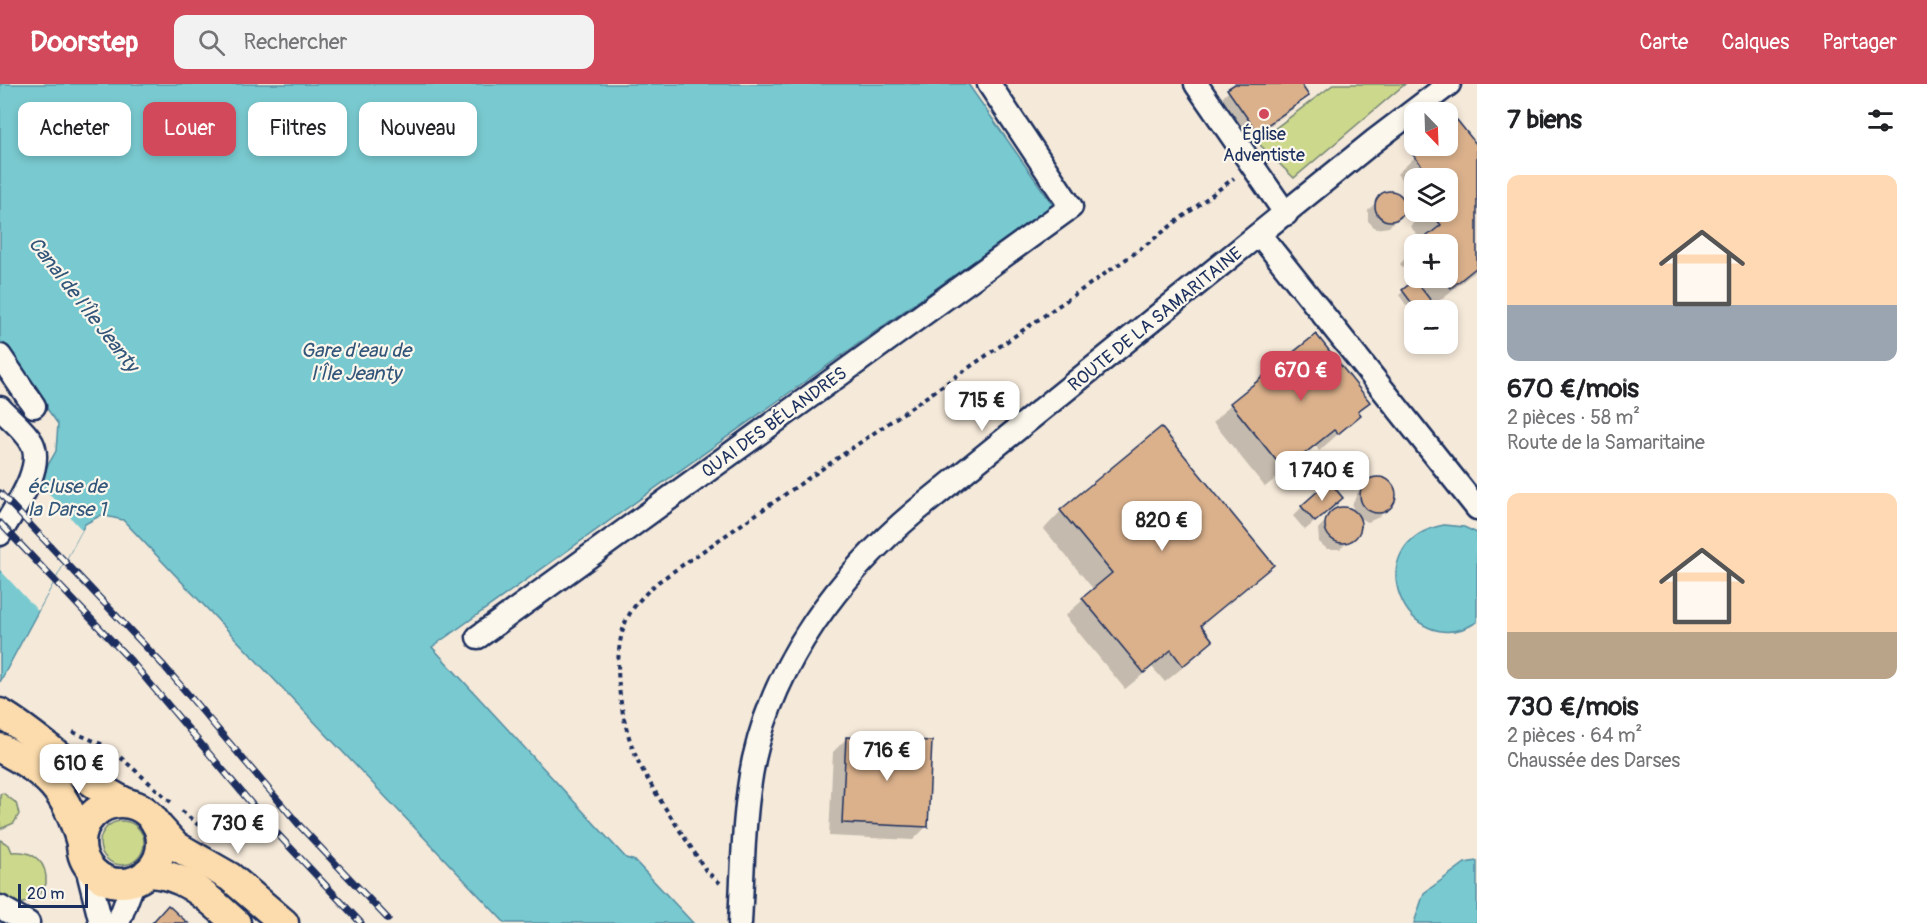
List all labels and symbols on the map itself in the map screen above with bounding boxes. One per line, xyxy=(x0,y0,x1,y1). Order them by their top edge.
north arrow xyxy=(1404,102,1458,156)
marker: Église Adventiste xyxy=(1257,107,1271,121)
place label: Église Adventiste xyxy=(1223,123,1305,167)
water label: Canal de l'Île Jeanty xyxy=(23,232,146,379)
street label: ROUTE DE LA SAMARITAINE xyxy=(1064,242,1247,397)
water label: Gare d'eau de l'Île Jeanty xyxy=(301,338,413,386)
pin: 670 € xyxy=(1259,351,1343,402)
street label: QUAI DES BÉLANDRES xyxy=(697,362,852,483)
pin: 715 € xyxy=(940,381,1024,432)
pin: 1 740 € xyxy=(1267,451,1377,502)
water label: écluse de la Darse 1 xyxy=(28,474,108,522)
pin: 820 € xyxy=(1120,501,1204,552)
pin: 716 € xyxy=(845,731,929,782)
pin: 610 € xyxy=(37,744,121,795)
pin: 730 € xyxy=(196,804,280,855)
scale bar xyxy=(18,881,88,908)

